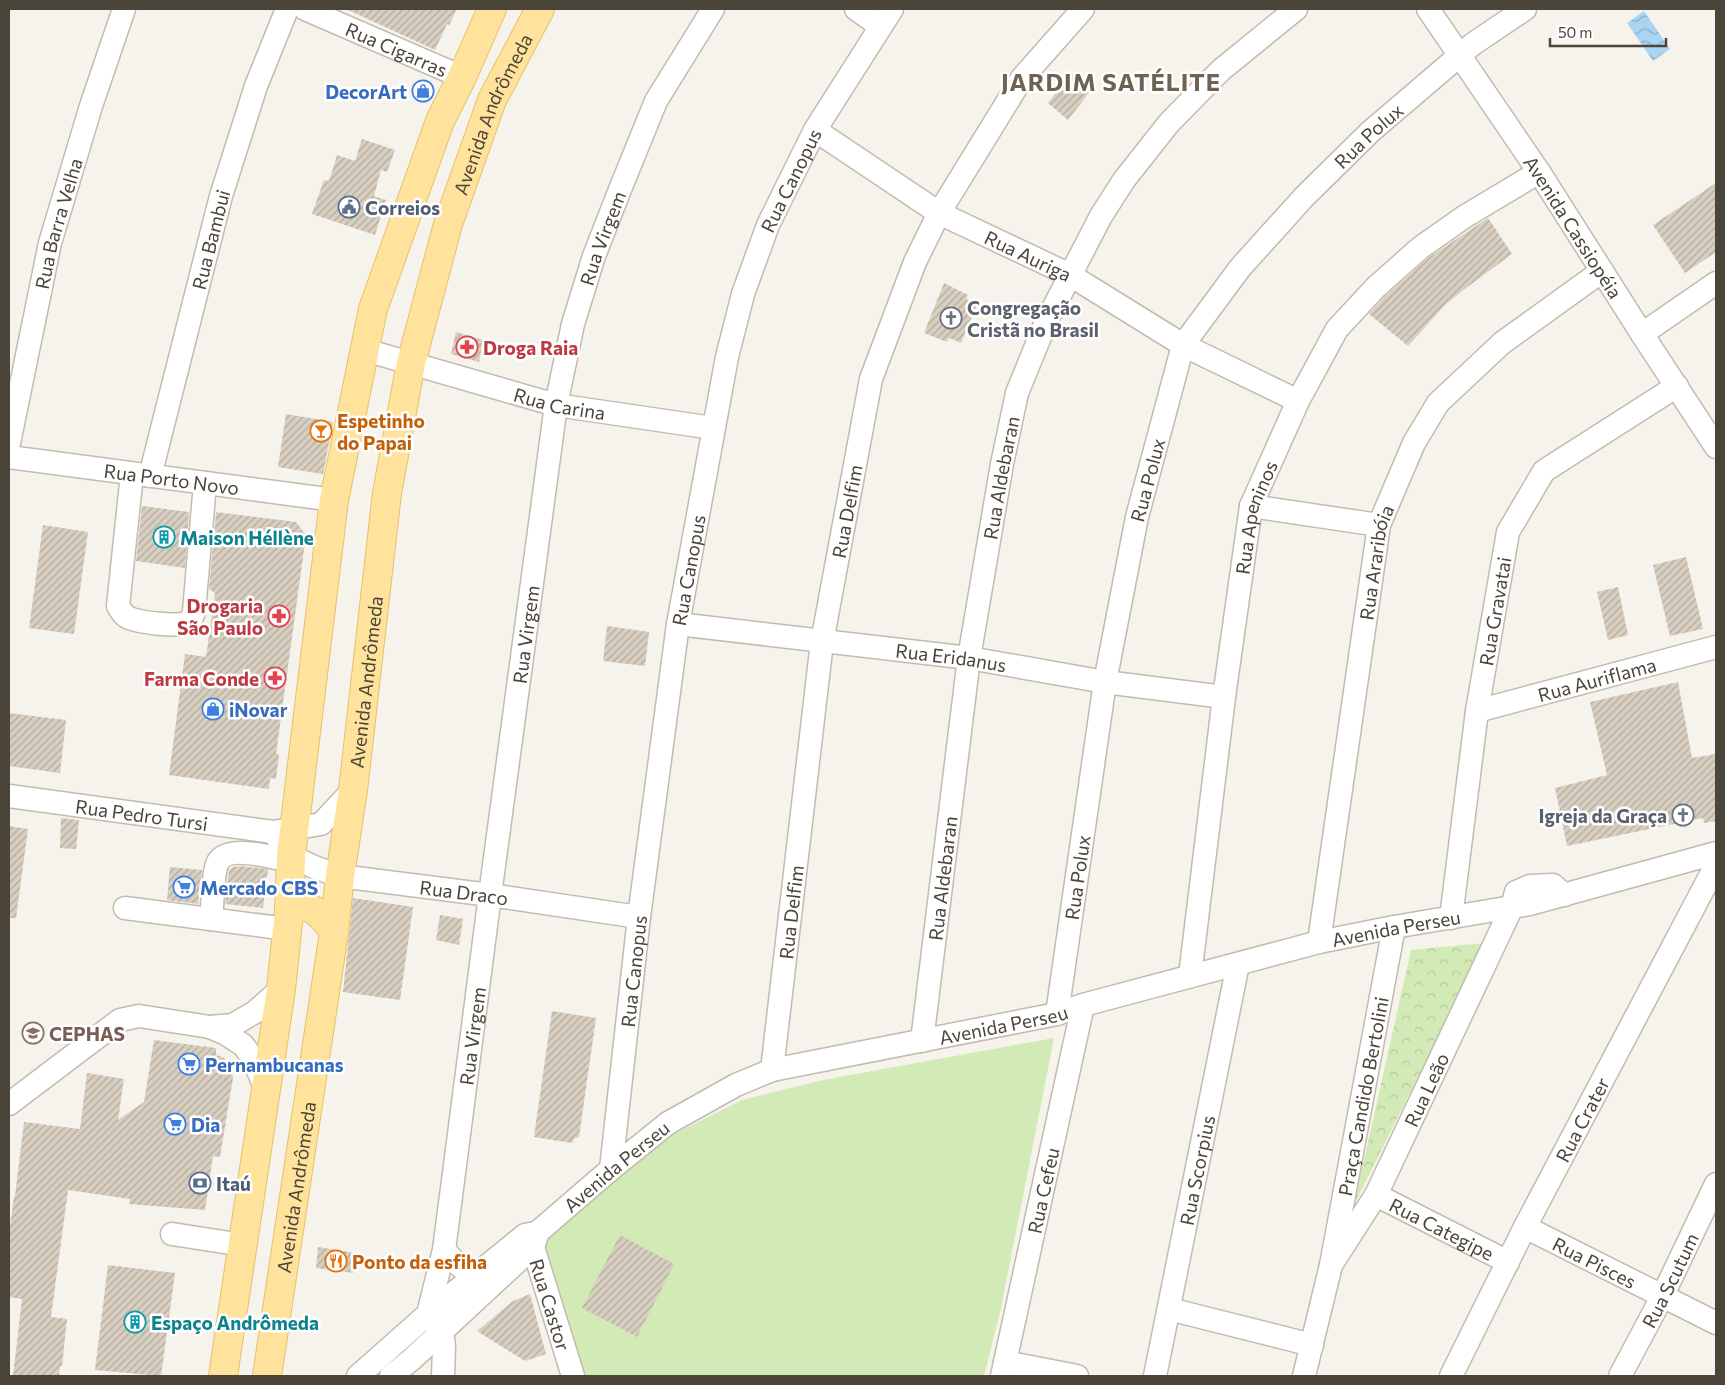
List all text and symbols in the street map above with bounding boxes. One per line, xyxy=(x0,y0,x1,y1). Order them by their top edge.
scale bar xyxy=(1550,15,1666,47)
street label: Rua Cigarras xyxy=(342,17,451,81)
text: 50 m xyxy=(1558,23,1592,41)
street label: Avenida Andrômeda xyxy=(448,29,537,198)
district label: JARDIM SATÉLITE xyxy=(1001,67,1221,96)
shop icon: DecorArt xyxy=(411,79,435,103)
place label: DecorArt xyxy=(325,80,407,103)
street label: Rua Polux xyxy=(1329,98,1407,173)
street label: Rua Canopus xyxy=(755,125,825,236)
street label: Avenida Cassiopéia xyxy=(1520,151,1628,302)
street label: Rua Barra Velha xyxy=(29,155,86,291)
street label: Rua Bambui xyxy=(186,186,234,292)
street label: Rua Virgem xyxy=(574,187,630,288)
public building icon: Correios xyxy=(337,195,361,219)
place label: Correios xyxy=(365,196,440,219)
street label: Rua Auriga xyxy=(981,225,1075,286)
place label: Congregação Cristã no Brasil xyxy=(967,296,1099,341)
church icon: Congregação Cristã no Brasil xyxy=(939,306,963,330)
pharmacy icon: Droga Raia xyxy=(455,335,479,359)
place label: Droga Raia xyxy=(483,336,578,359)
street label: Rua Carina xyxy=(511,382,607,424)
place label: Espetinho do Papai xyxy=(337,409,425,454)
street label: Rua Aldebaran xyxy=(978,414,1023,541)
bar icon: Espetinho do Papai xyxy=(309,419,333,443)
street label: Rua Polux xyxy=(1125,436,1169,524)
street label: Rua Apeninos xyxy=(1230,457,1281,576)
street label: Rua Porto Novo xyxy=(103,458,241,499)
street label: Rua Delfim xyxy=(826,463,866,560)
street label: Rua Araribóia xyxy=(1354,501,1398,622)
street label: Rua Canopus xyxy=(666,513,709,627)
building icon: Maison Héllène xyxy=(152,525,176,549)
place label: Maison Héllène xyxy=(180,526,314,549)
street label: Rua Gravatai xyxy=(1474,555,1515,667)
street label: Rua Virgem xyxy=(507,584,543,685)
place label: Drogaria São Paulo xyxy=(177,594,263,639)
street label: Avenida Andrômeda xyxy=(344,595,387,769)
pharmacy icon: Drogaria São Paulo xyxy=(267,604,291,628)
street label: Rua Eridanus xyxy=(894,638,1008,676)
street label: Rua Auriflama xyxy=(1535,652,1659,706)
pharmacy icon: Farma Conde xyxy=(263,666,287,690)
place label: Farma Conde xyxy=(144,667,259,690)
shop icon: iNovar xyxy=(201,697,225,721)
place label: iNovar xyxy=(229,698,288,721)
street label: Rua Pedro Tursi xyxy=(74,794,210,835)
church icon: Igreja da Graça xyxy=(1671,803,1695,827)
place label: Igreja da Graça xyxy=(1539,804,1667,827)
street label: Rua Aldebaran xyxy=(923,815,961,942)
street label: Rua Polux xyxy=(1059,834,1094,921)
street label: Rua Delfim xyxy=(774,864,807,960)
supermarket icon: Mercado CBS xyxy=(172,875,196,899)
street label: Rua Draco xyxy=(418,875,510,909)
place label: Mercado CBS xyxy=(200,876,318,899)
street label: Avenida Perseu xyxy=(1330,904,1462,951)
street label: Rua Canopus xyxy=(615,914,651,1028)
street label: Rua Virgem xyxy=(454,985,490,1086)
street label: Praça Candido Bertolini xyxy=(1333,995,1392,1198)
street label: Avenida Perseu xyxy=(937,1000,1071,1048)
school or university icon: CEPHAS xyxy=(21,1021,45,1045)
place label: CEPHAS xyxy=(49,1022,125,1045)
street label: Rua Leão xyxy=(1399,1049,1453,1130)
supermarket icon: Pernambucanas xyxy=(177,1052,201,1076)
place label: Pernambucanas xyxy=(205,1053,344,1076)
street label: Rua Crater xyxy=(1550,1073,1614,1166)
street label: Avenida Andrômeda xyxy=(271,1100,320,1275)
supermarket icon: Dia xyxy=(163,1112,187,1136)
place label: Dia xyxy=(191,1113,220,1136)
street label: Rua Scorpius xyxy=(1174,1113,1219,1227)
street label: Avenida Perseu xyxy=(559,1115,674,1216)
street label: Rua Cefeu xyxy=(1022,1145,1063,1236)
bank icon: Itaú xyxy=(188,1171,212,1195)
place label: Itaú xyxy=(216,1172,251,1195)
street label: Rua Categipe xyxy=(1386,1192,1498,1265)
street label: Rua Scutum xyxy=(1636,1229,1703,1332)
street label: Rua Pisces xyxy=(1549,1231,1640,1293)
restaurant icon: Ponto da esfiha xyxy=(324,1249,348,1273)
place label: Ponto da esfiha xyxy=(352,1250,487,1273)
street label: Rua Castor xyxy=(526,1256,576,1354)
building icon: Espaço Andrômeda xyxy=(123,1310,147,1334)
place label: Espaço Andrômeda xyxy=(151,1311,319,1334)

